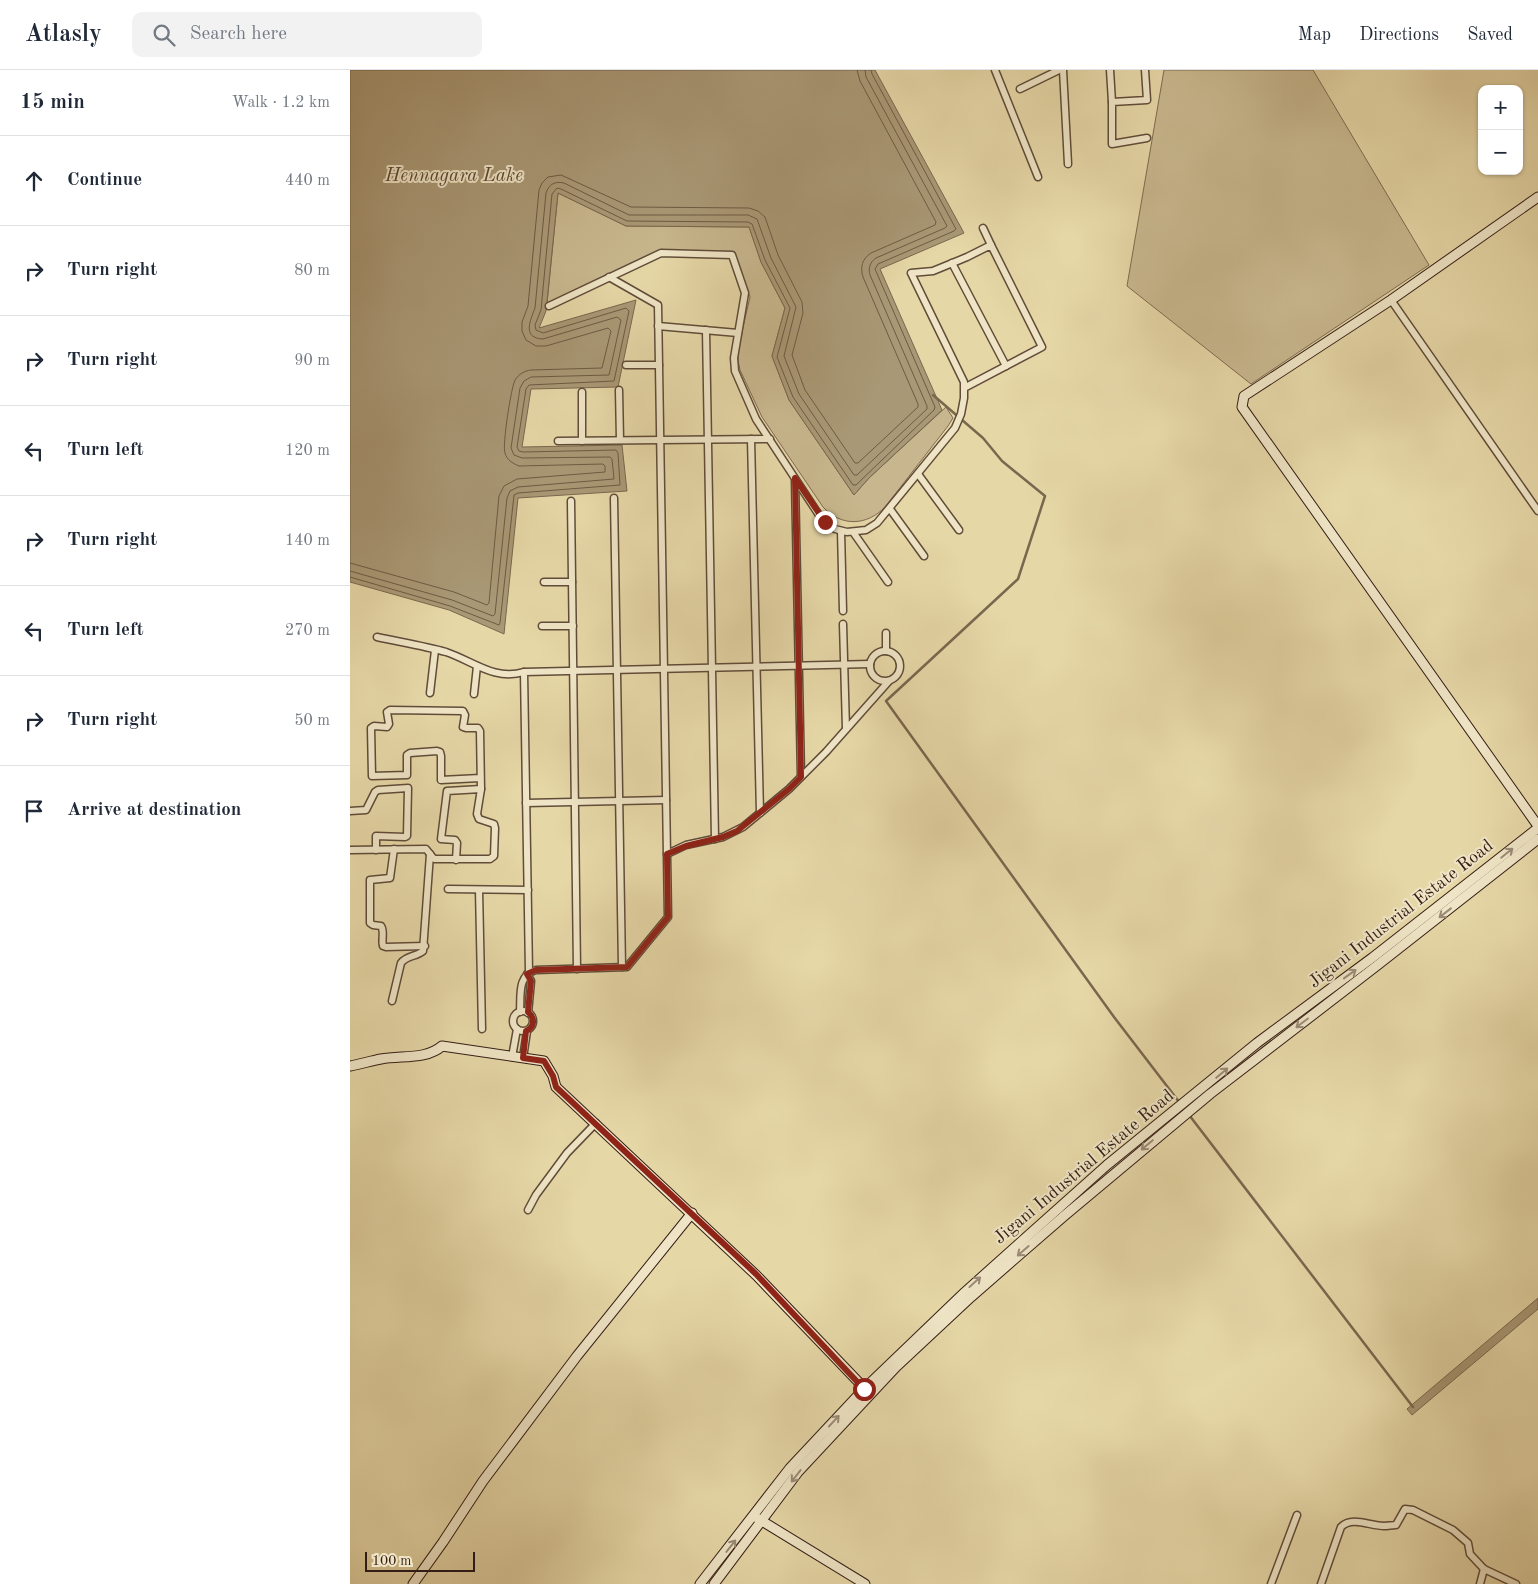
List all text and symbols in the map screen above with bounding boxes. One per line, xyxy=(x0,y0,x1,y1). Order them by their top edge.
search box xyxy=(132,12,482,57)
icon: search xyxy=(150,21,178,49)
text: Atlasly xyxy=(25,23,102,47)
text: Search here xyxy=(190,25,287,44)
text: Map xyxy=(1298,26,1331,44)
text: Directions xyxy=(1359,26,1439,44)
text: Saved xyxy=(1467,26,1513,44)
map controls xyxy=(1478,85,1523,175)
button: + xyxy=(1478,85,1523,130)
text: 15 min xyxy=(20,92,85,113)
text: Walk · 1.2 km xyxy=(232,95,330,111)
button: − xyxy=(1478,130,1523,175)
icon: ahead xyxy=(20,167,48,195)
water label: Hennagara Lake xyxy=(384,167,523,186)
text: Continue xyxy=(67,171,142,190)
text: 440 m xyxy=(285,173,330,189)
icon: right xyxy=(20,257,48,285)
text: Turn right xyxy=(67,261,157,280)
text: 80 m xyxy=(294,263,330,279)
icon: right xyxy=(20,347,48,375)
text: Turn right xyxy=(67,351,157,370)
text: 90 m xyxy=(294,353,330,369)
icon: left xyxy=(20,437,48,465)
text: Turn left xyxy=(67,441,144,460)
text: 120 m xyxy=(285,443,330,459)
route end xyxy=(814,511,837,534)
icon: right xyxy=(20,527,48,555)
text: Turn right xyxy=(67,531,157,550)
text: 140 m xyxy=(285,533,330,549)
icon: left xyxy=(20,617,48,645)
text: Turn left xyxy=(67,621,144,640)
text: 270 m xyxy=(285,623,330,639)
icon: right xyxy=(20,707,48,735)
text: Turn right xyxy=(67,711,157,730)
text: 50 m xyxy=(294,713,330,729)
icon: arrive xyxy=(20,797,48,825)
text: Arrive at destination xyxy=(67,801,241,820)
street label: Jigani Industrial Estate Road xyxy=(1305,836,1497,992)
one-way arrow xyxy=(1500,848,1513,859)
one-way arrow xyxy=(1439,907,1452,918)
one-way arrow xyxy=(1343,969,1357,979)
one-way arrow xyxy=(1295,1018,1309,1028)
one-way arrow xyxy=(1215,1067,1228,1079)
street label: Jigani Industrial Estate Road xyxy=(991,1087,1177,1247)
one-way arrow xyxy=(1140,1140,1153,1151)
one-way arrow xyxy=(1017,1245,1030,1257)
one-way arrow xyxy=(969,1277,982,1288)
route start xyxy=(853,1378,876,1401)
one-way arrow xyxy=(828,1414,840,1427)
one-way arrow xyxy=(790,1469,801,1482)
one-way arrow xyxy=(725,1540,736,1553)
scale bar xyxy=(365,1549,475,1572)
text: 100 m xyxy=(372,1554,411,1568)

